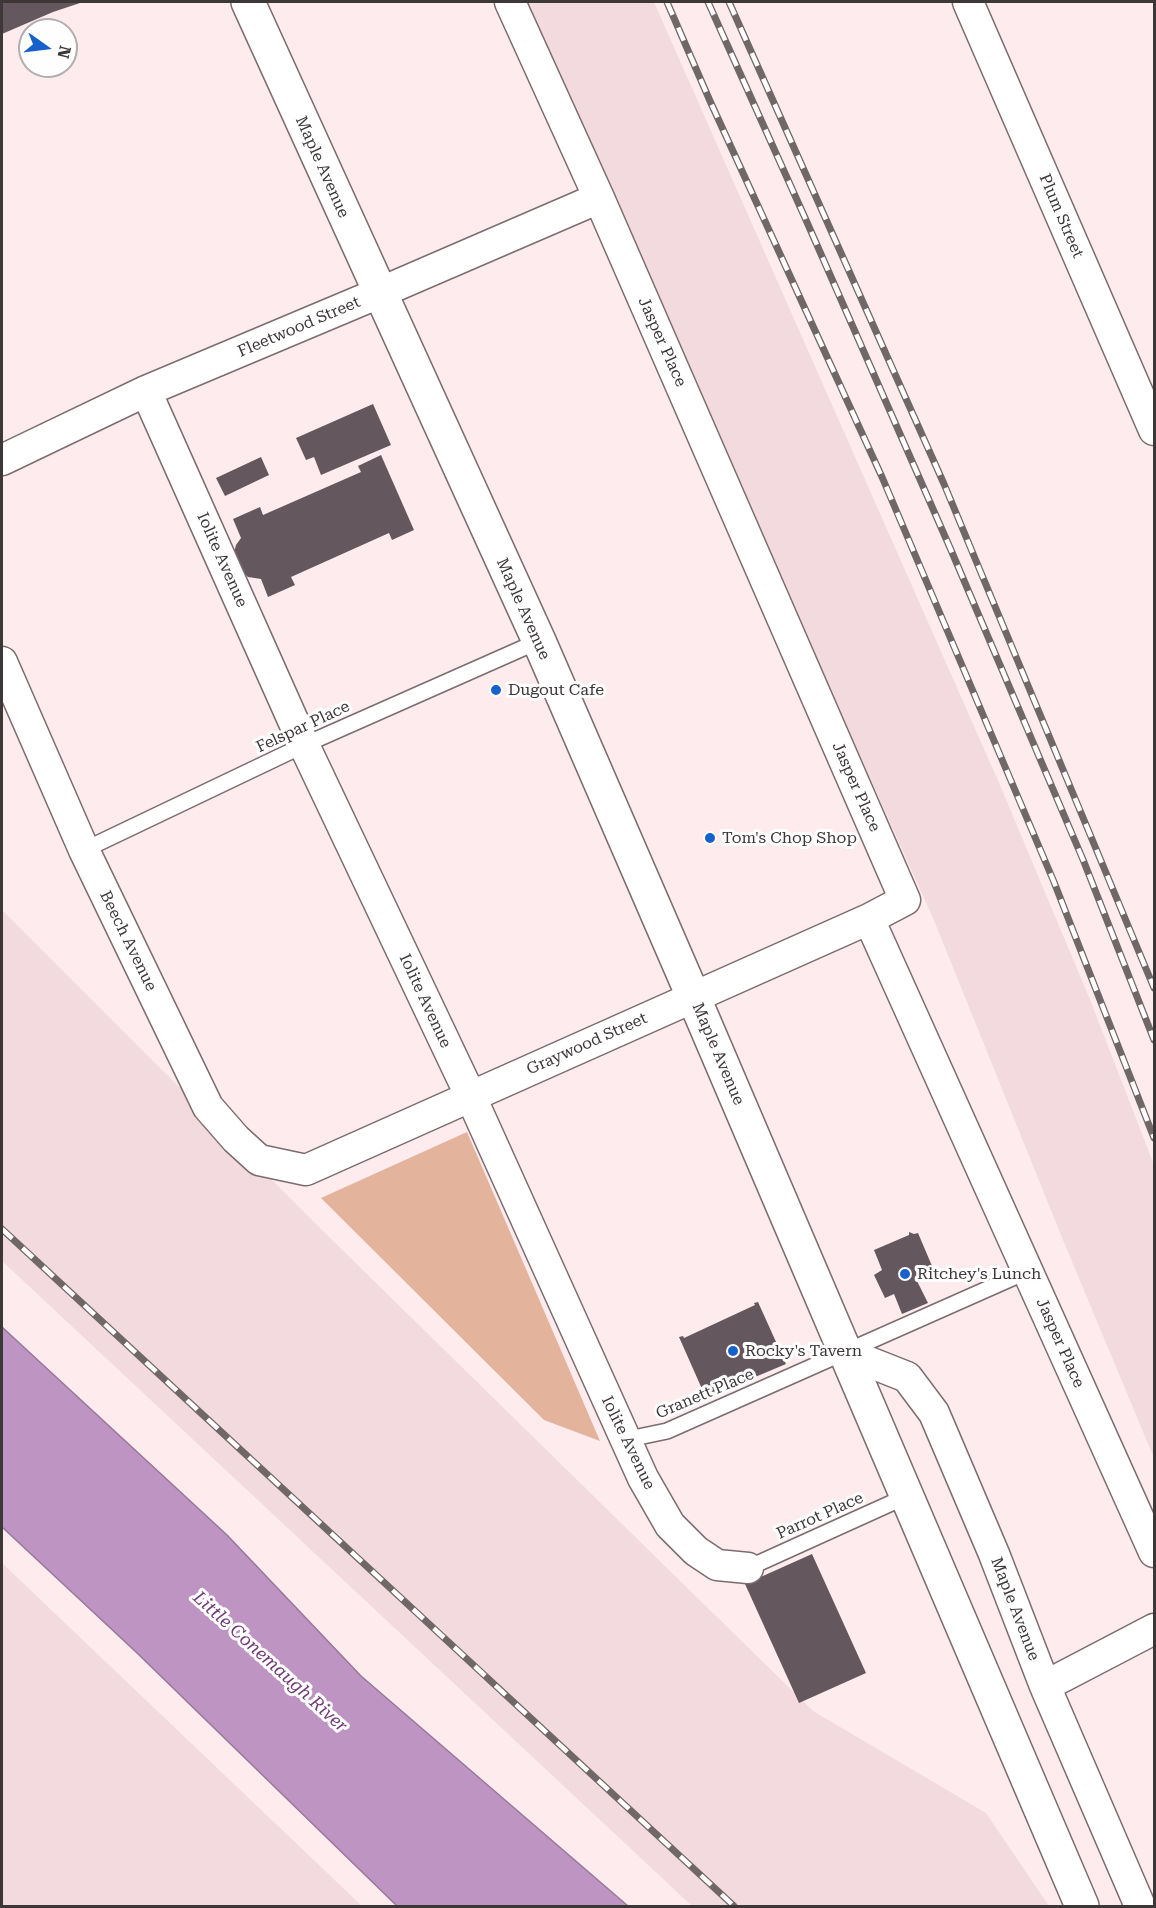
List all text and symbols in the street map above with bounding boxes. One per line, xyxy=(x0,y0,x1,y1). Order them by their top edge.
north arrow xyxy=(18,18,78,78)
text: N xyxy=(53,44,75,60)
street label: Maple Avenue xyxy=(291,113,353,221)
street label: Plum Street xyxy=(1035,171,1087,261)
street label: Fleetwood Street xyxy=(235,293,363,361)
street label: Jasper Place xyxy=(634,294,690,390)
street label: Iolite Avenue xyxy=(193,510,251,610)
street label: Maple Avenue xyxy=(492,555,554,663)
place label: Dugout Cafe xyxy=(508,680,604,700)
marker: Dugout Cafe xyxy=(489,683,503,697)
street label: Felspar Place xyxy=(253,697,353,757)
street label: Jasper Place xyxy=(828,739,884,835)
place label: Tom's Chop Shop xyxy=(722,828,857,848)
marker: Tom's Chop Shop xyxy=(703,831,717,845)
street label: Beech Avenue xyxy=(95,888,161,994)
street label: Iolite Avenue xyxy=(395,951,455,1051)
street label: Maple Avenue xyxy=(688,1000,748,1108)
street label: Graywood Street xyxy=(524,1009,650,1079)
place label: Ritchey's Lunch xyxy=(917,1264,1041,1284)
marker: Ritchey's Lunch xyxy=(898,1267,912,1281)
street label: Jasper Place xyxy=(1032,1295,1088,1391)
place label: Rocky's Tavern xyxy=(745,1341,862,1361)
marker: Rocky's Tavern xyxy=(726,1344,740,1358)
street label: Granett Place xyxy=(653,1365,757,1423)
street label: Iolite Avenue xyxy=(597,1393,659,1493)
street label: Parrot Place xyxy=(774,1488,866,1544)
street label: Maple Avenue xyxy=(986,1555,1044,1663)
water label: Little Conemaugh River xyxy=(188,1587,352,1737)

